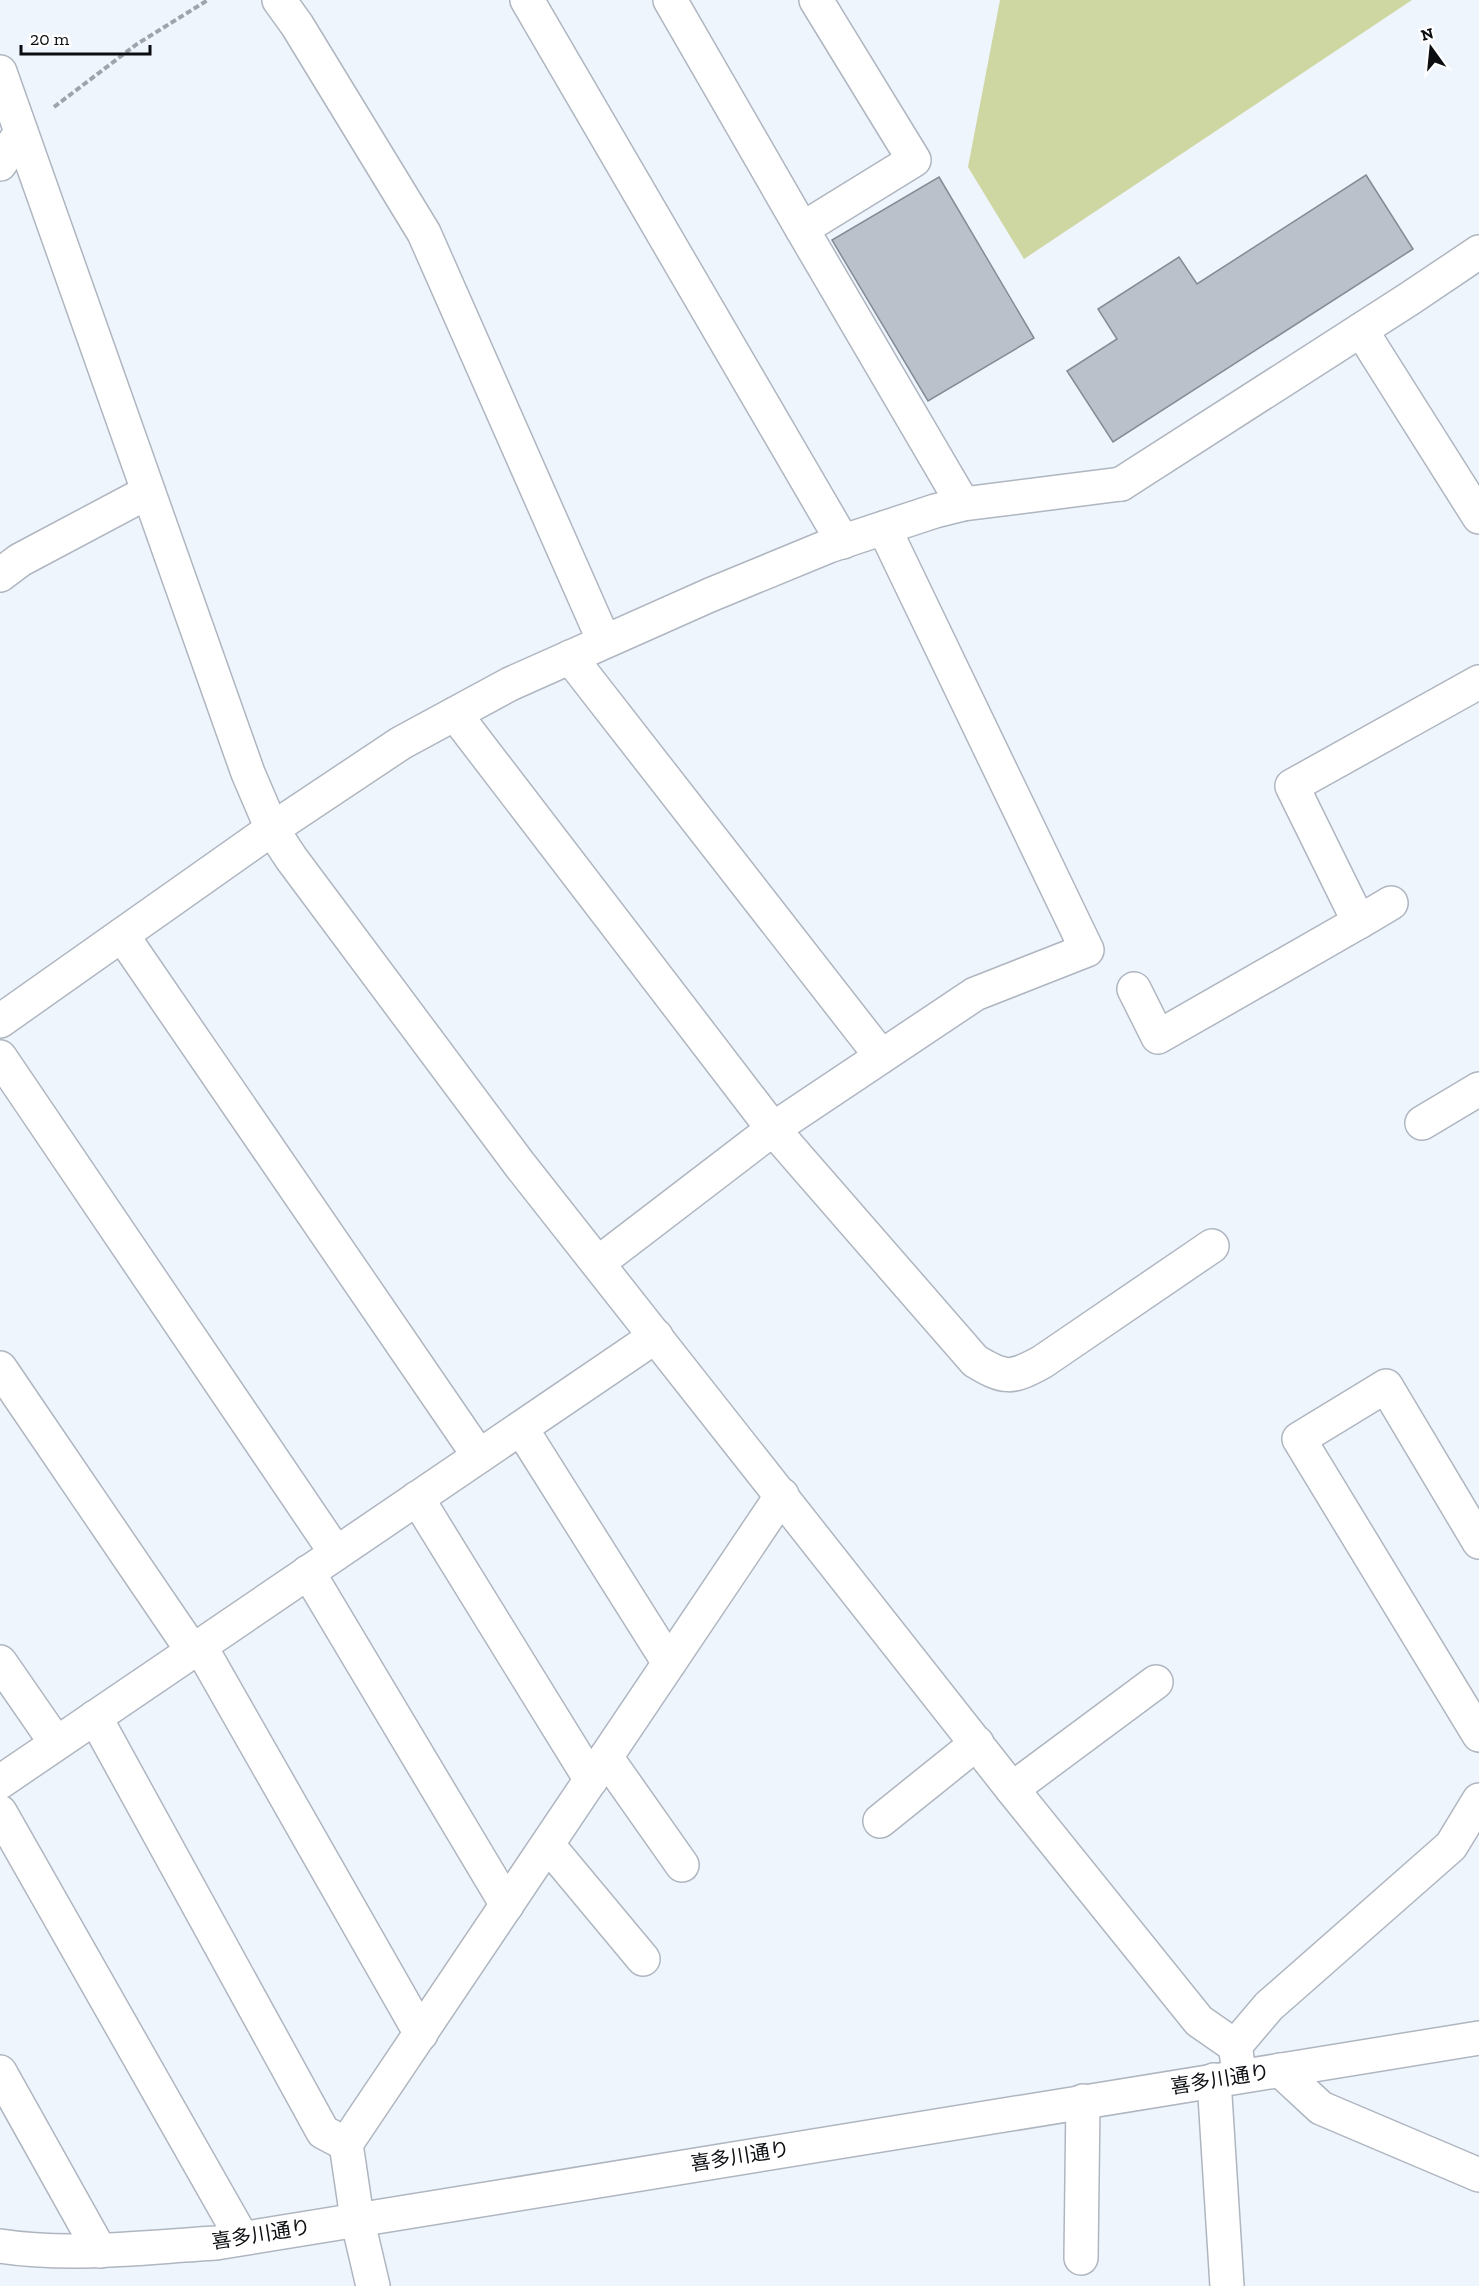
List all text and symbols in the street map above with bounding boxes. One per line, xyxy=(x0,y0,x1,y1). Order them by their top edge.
scale bar xyxy=(21,18,150,56)
north arrow xyxy=(1401,18,1461,78)
text: N xyxy=(1419,23,1436,45)
text: 20 m xyxy=(30,28,70,50)
street label: 喜多川通り xyxy=(1169,2059,1271,2099)
street label: 喜多川通り xyxy=(689,2136,791,2176)
street label: 喜多川通り xyxy=(210,2214,312,2254)

